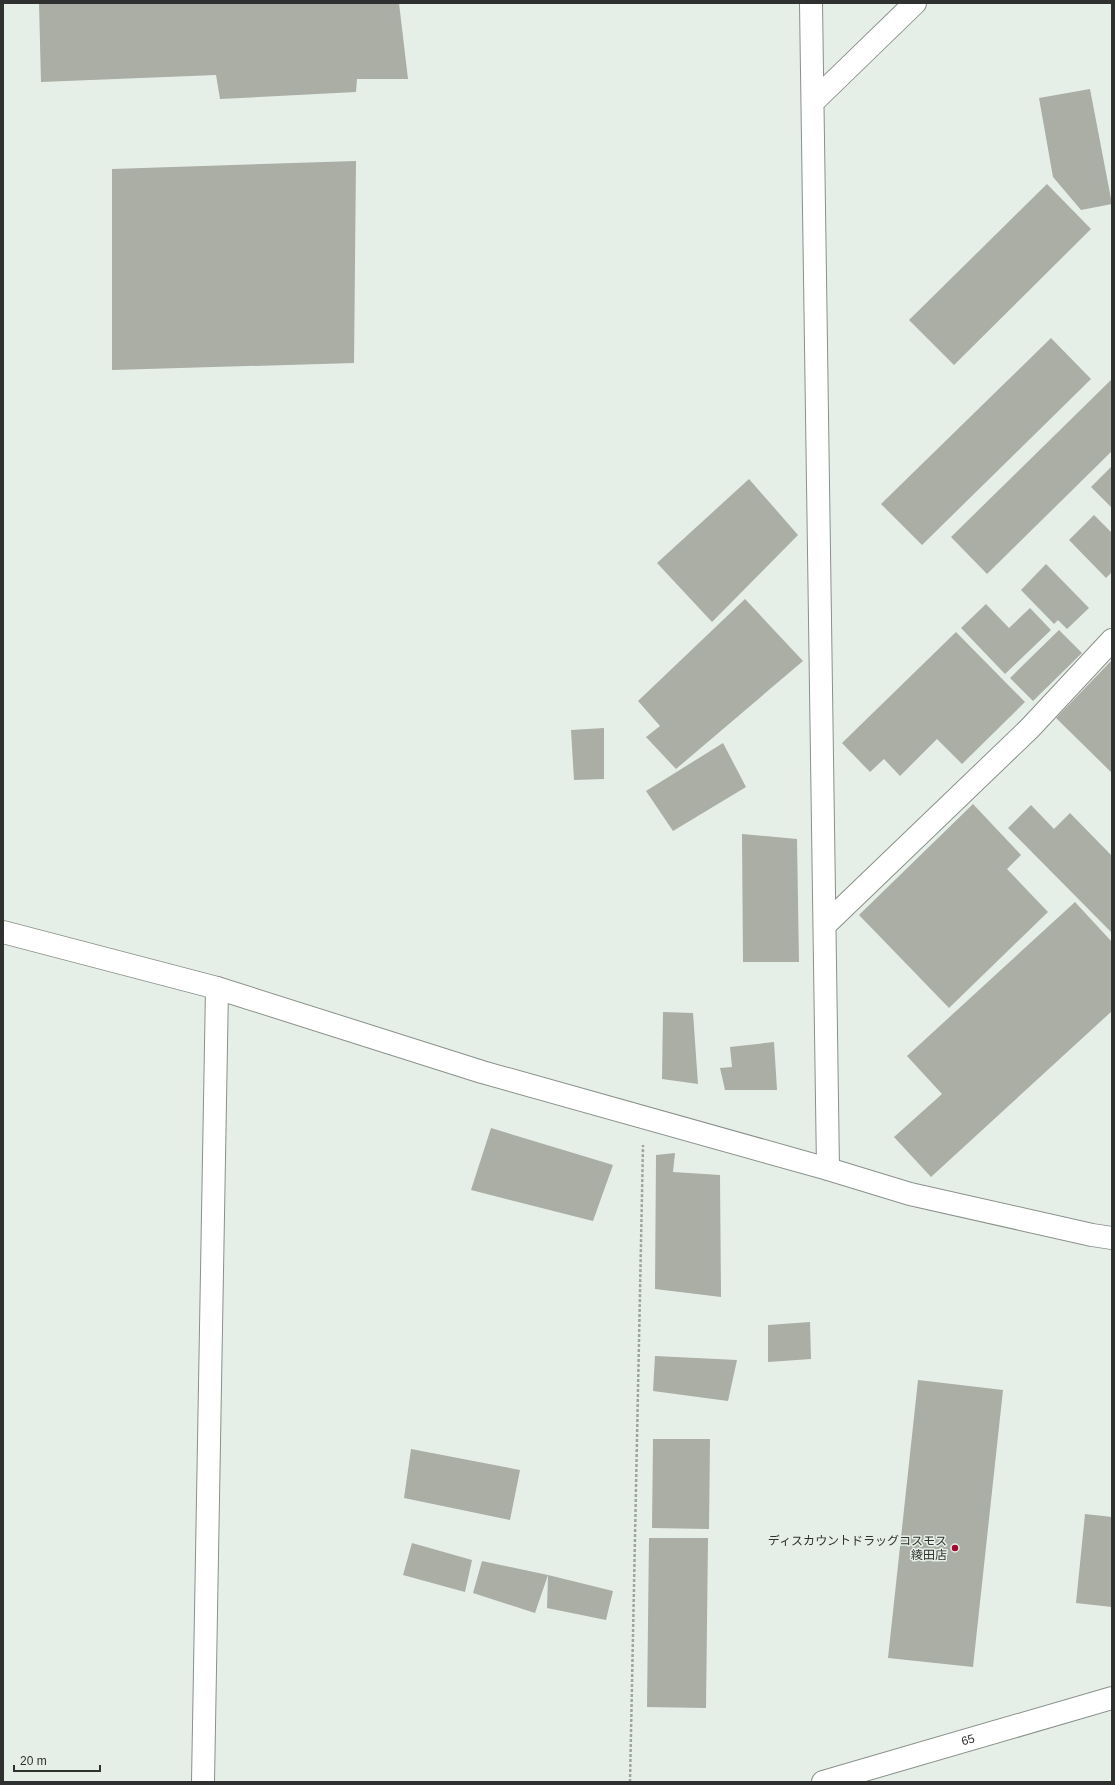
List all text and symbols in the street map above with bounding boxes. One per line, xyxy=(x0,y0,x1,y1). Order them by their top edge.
place label: ディスカウントドラッグコスモス 綾田店 xyxy=(768,1534,947,1562)
marker: ディスカウントドラッグコスモス 綾田店 xyxy=(950,1543,960,1553)
street label: 65 xyxy=(960,1731,977,1748)
scale bar xyxy=(14,1747,100,1773)
text: 20 m xyxy=(20,1754,47,1768)

